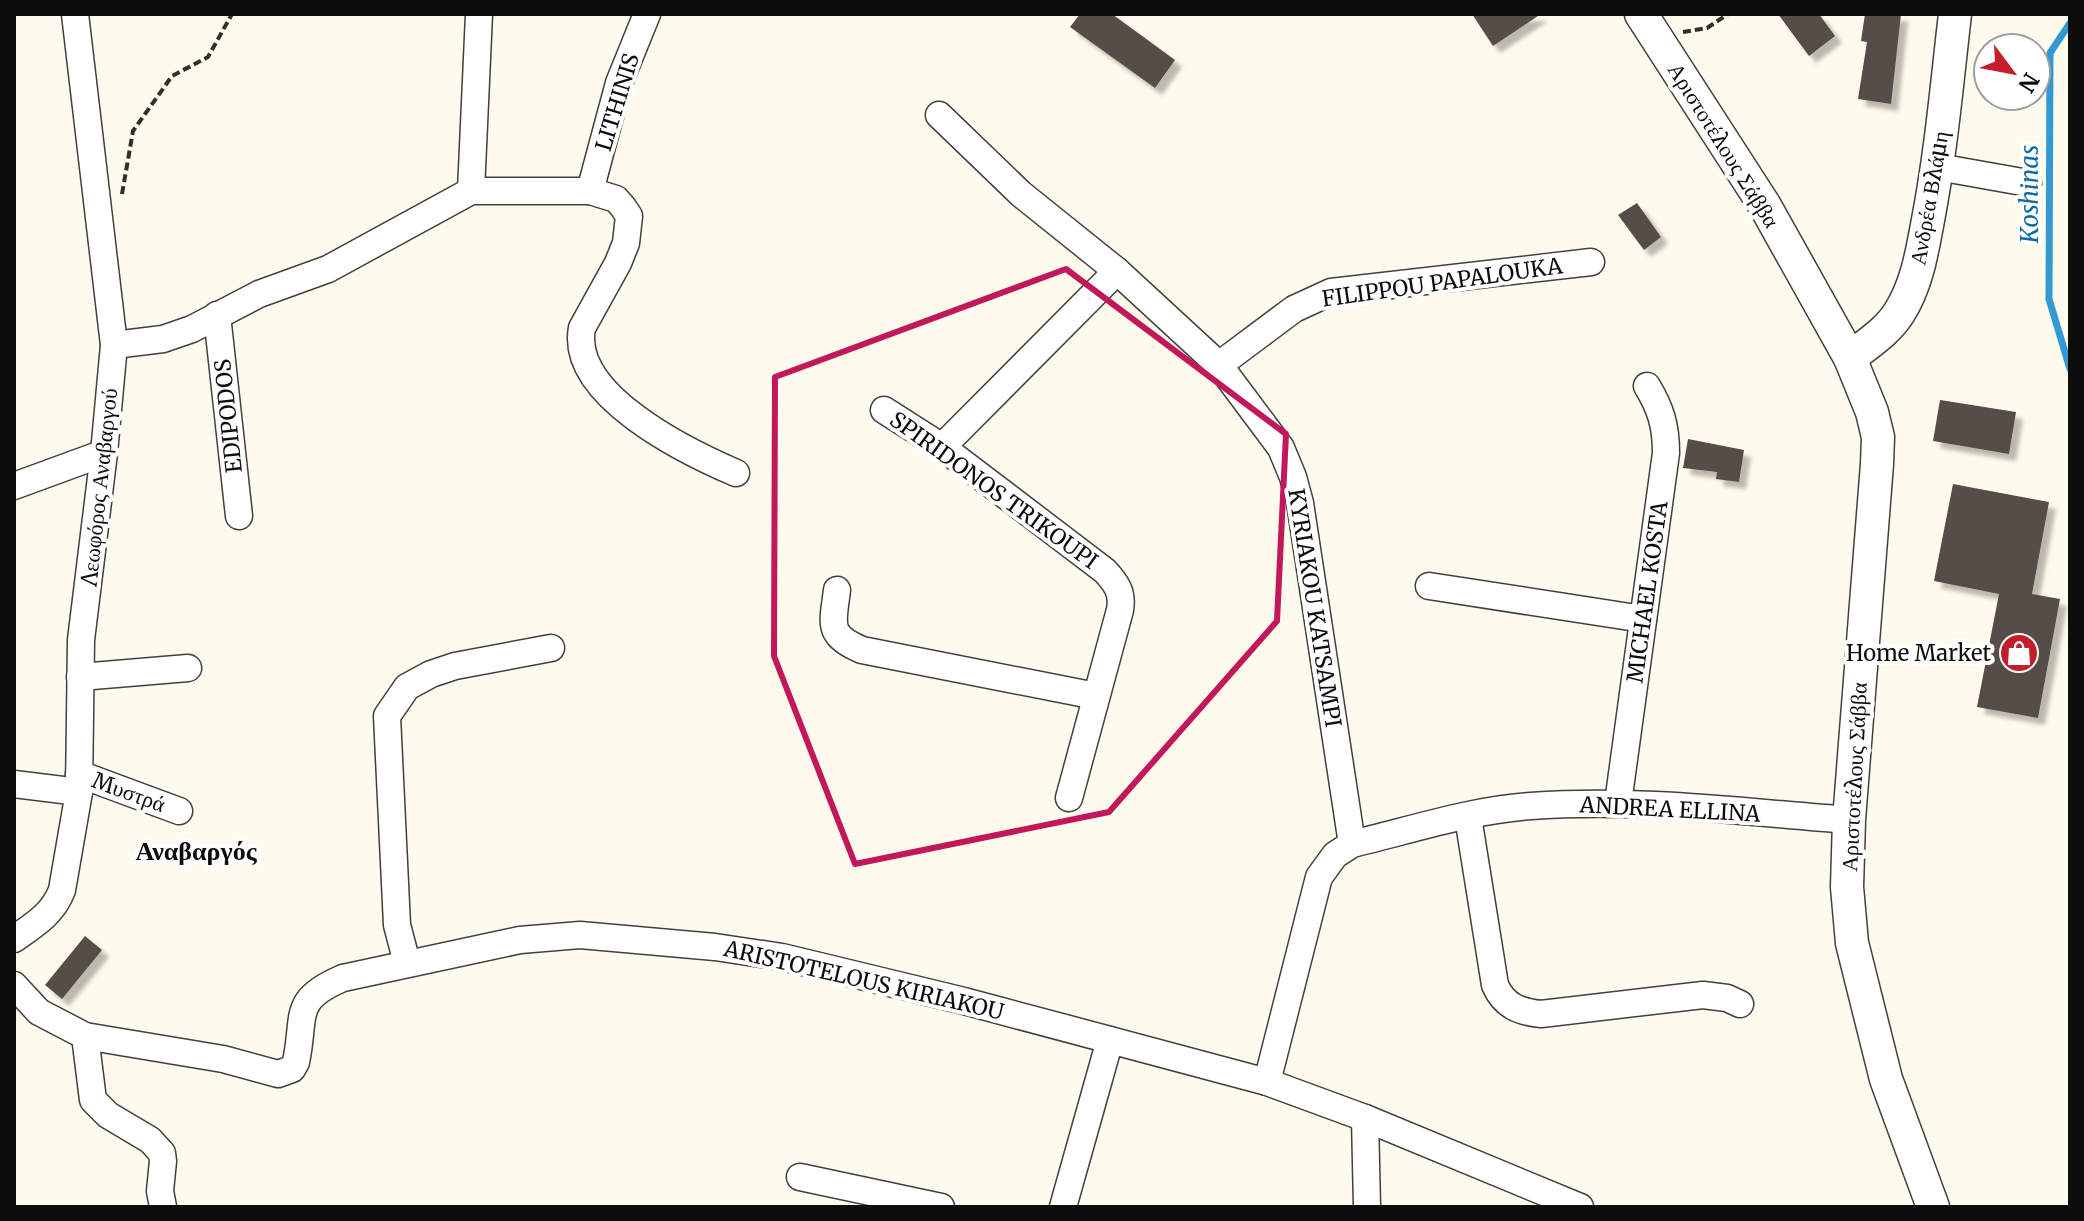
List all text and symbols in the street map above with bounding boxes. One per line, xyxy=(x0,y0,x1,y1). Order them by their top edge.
north arrow xyxy=(1972,32,2052,112)
street label: LITHINIS xyxy=(589,50,645,154)
street label: Αριστοτέλους Σάββα xyxy=(1662,57,1786,233)
text: N xyxy=(2012,68,2045,98)
street label: Ανδρέα Βλάμη xyxy=(1903,129,1955,267)
water label: Koshinas xyxy=(2014,145,2045,244)
street label: FILIPPOU PAPALOUKA xyxy=(1320,251,1565,313)
street label: EDIPODOS xyxy=(208,358,248,474)
street label: Λεωφόρος Αναβαργού xyxy=(75,386,123,588)
street label: SPIRIDONOS TRIKOUPI xyxy=(885,405,1103,575)
street label: KYRIAKOU KATSAMPI xyxy=(1282,487,1348,729)
street label: MICHAEL KOSTA xyxy=(1620,499,1674,685)
shop icon: Home Market xyxy=(1998,632,2040,674)
place label: Home Market xyxy=(1846,639,1991,667)
street label: Αριστοτέλους Σάββα xyxy=(1835,681,1873,872)
street label: Μυστρά xyxy=(89,766,170,818)
street label: ANDREA ELLINA xyxy=(1578,790,1762,828)
district label: Αναβαργός xyxy=(135,834,258,867)
street label: ARISTOTELOUS KIRIAKOU xyxy=(720,934,1007,1026)

